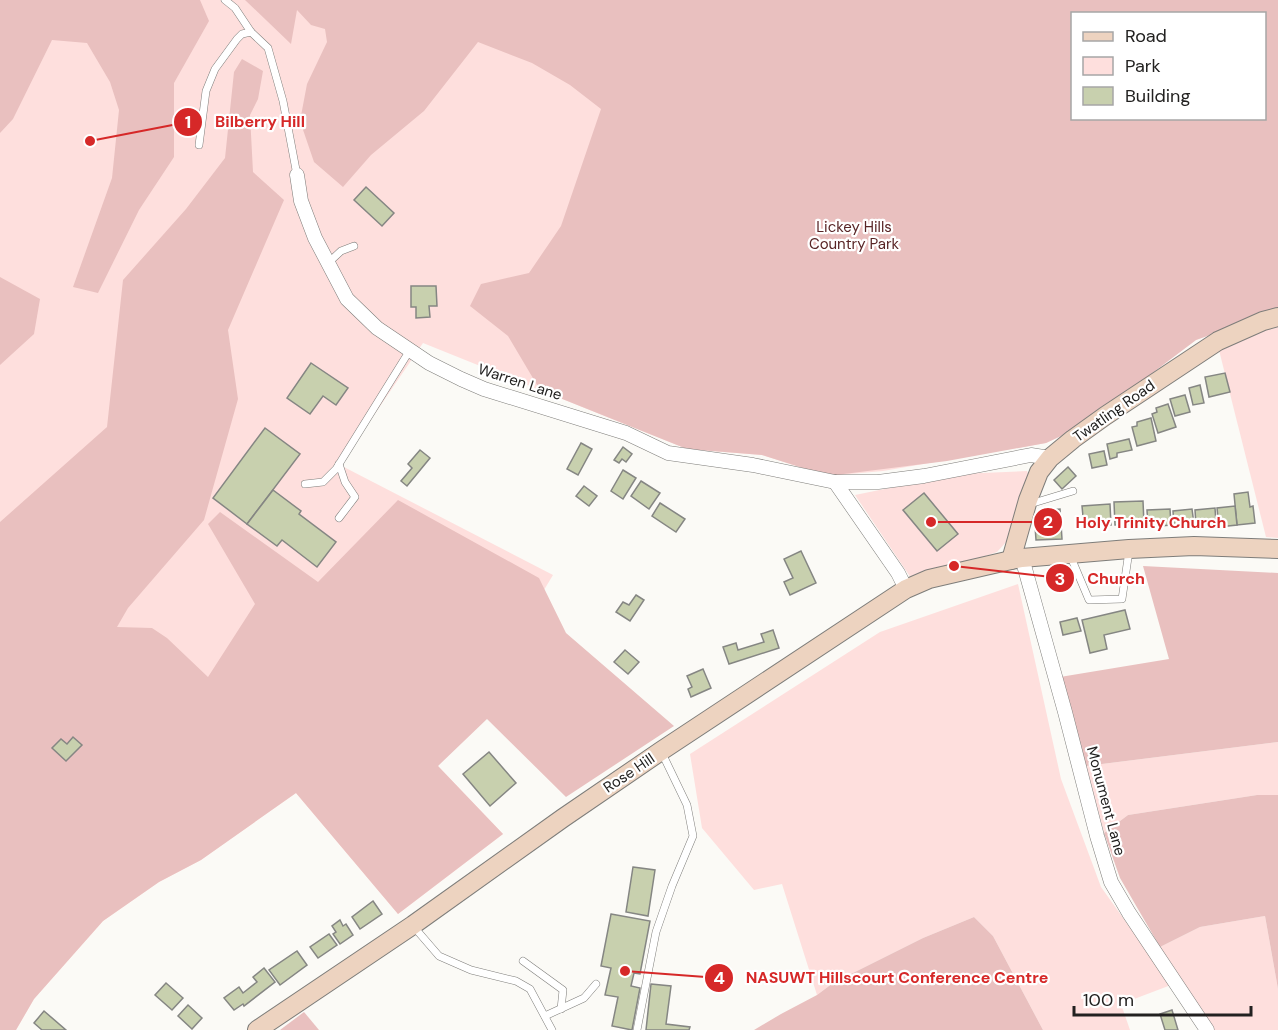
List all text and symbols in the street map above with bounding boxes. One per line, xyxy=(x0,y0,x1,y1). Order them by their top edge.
legend xyxy=(1071,12,1266,120)
text: Road xyxy=(1125,24,1167,48)
text: Park xyxy=(1125,54,1161,78)
text: Building xyxy=(1125,84,1190,108)
callout: Bilberry Hill xyxy=(173,105,316,139)
text: 1 xyxy=(185,110,191,134)
text: Bilberry Hill xyxy=(215,111,305,132)
park label: Lickey Hills Country Park xyxy=(809,217,900,254)
street label: Warren Lane xyxy=(476,359,564,405)
street label: Twatling Road xyxy=(1069,375,1159,447)
callout: Holy Trinity Church xyxy=(1033,505,1238,539)
text: 2 xyxy=(1043,510,1053,534)
text: Holy Trinity Church xyxy=(1076,512,1226,533)
callout: Church xyxy=(1045,561,1157,595)
text: 3 xyxy=(1055,567,1065,591)
text: Church xyxy=(1087,568,1145,589)
street label: Monument Lane xyxy=(1082,744,1130,858)
street label: Rose Hill xyxy=(599,749,659,797)
callout: NASUWT Hillscourt Conference Centre xyxy=(704,961,1060,995)
text: 4 xyxy=(713,966,725,990)
text: NASUWT Hillscourt Conference Centre xyxy=(746,967,1048,988)
scale bar xyxy=(1074,979,1251,1017)
text: 100 m xyxy=(1083,988,1134,1012)

